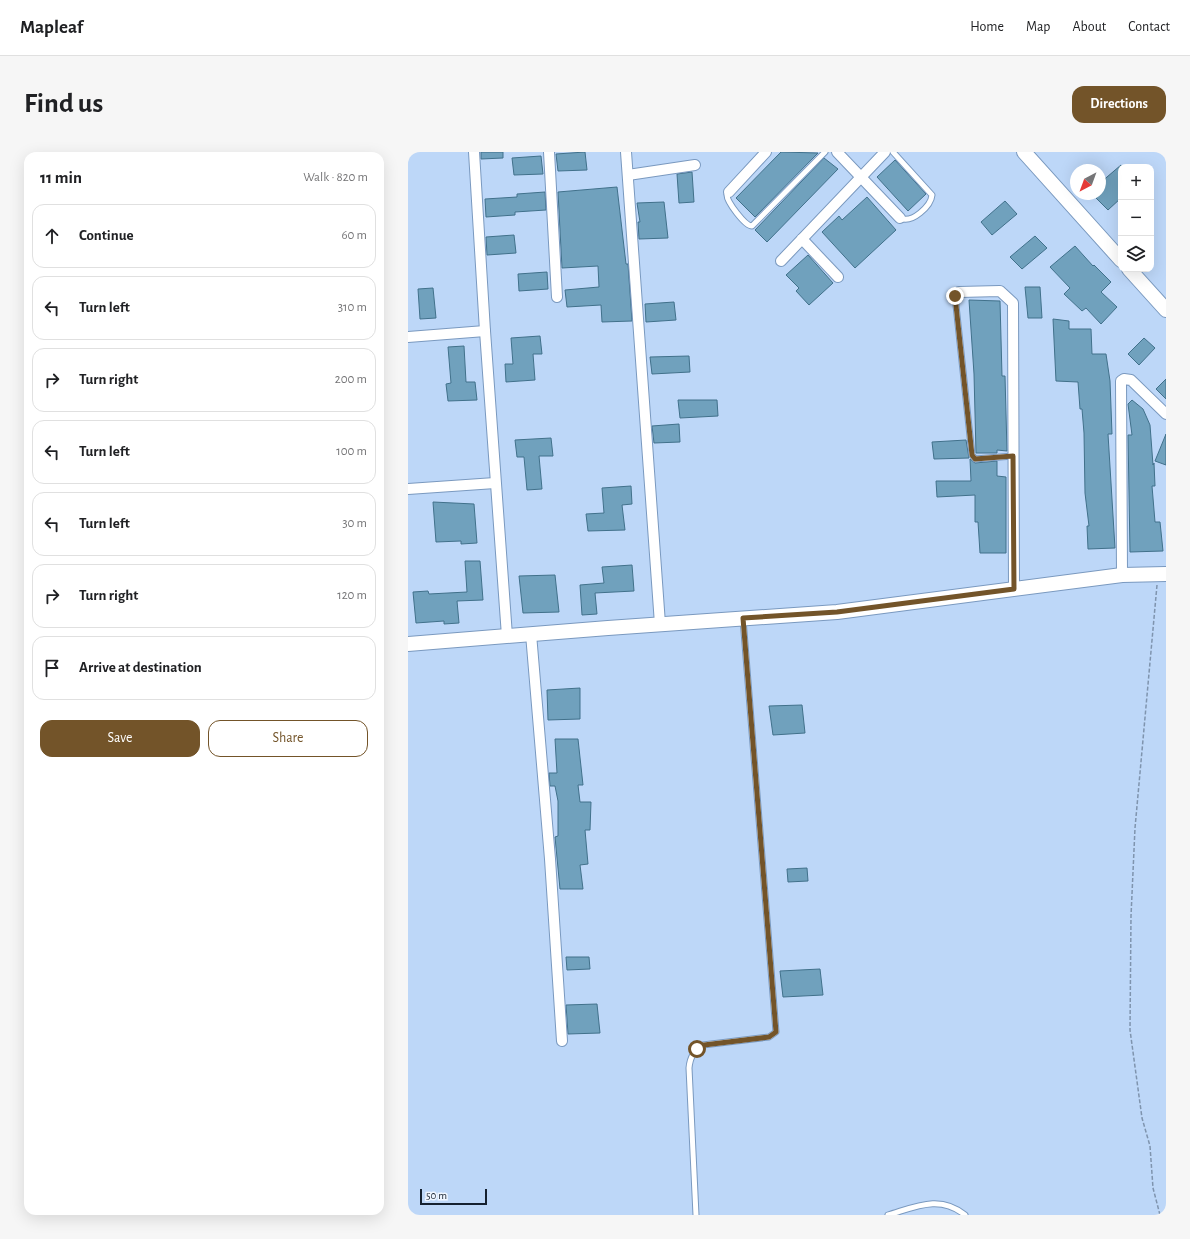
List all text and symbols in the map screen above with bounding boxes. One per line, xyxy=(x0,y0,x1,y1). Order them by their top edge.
text: Mapleaf xyxy=(20,18,83,37)
text: Home xyxy=(970,20,1004,34)
text: Map xyxy=(1026,20,1050,34)
text: About xyxy=(1072,20,1106,34)
text: Contact xyxy=(1128,20,1170,34)
button: Directions xyxy=(1072,86,1166,123)
text: Find us xyxy=(24,90,103,118)
north arrow xyxy=(1070,164,1106,200)
map controls xyxy=(1118,164,1154,272)
button: + xyxy=(1118,164,1154,200)
text: 11 min xyxy=(40,169,82,186)
text: Walk · 820 m xyxy=(303,171,368,184)
button: − xyxy=(1118,200,1154,236)
icon: ahead xyxy=(41,225,63,247)
text: Continue xyxy=(79,228,134,243)
text: 60 m xyxy=(341,229,367,242)
button: layers xyxy=(1118,236,1154,272)
route end xyxy=(946,287,964,305)
icon: left xyxy=(41,297,63,319)
text: Turn left xyxy=(79,300,130,315)
text: 310 m xyxy=(338,301,367,314)
icon: right xyxy=(41,369,63,391)
text: Turn right xyxy=(79,372,138,387)
text: 200 m xyxy=(335,373,367,386)
icon: left xyxy=(41,441,63,463)
text: Turn left xyxy=(79,444,130,459)
text: 100 m xyxy=(336,445,367,458)
icon: left xyxy=(41,513,63,535)
text: Turn left xyxy=(79,516,130,531)
text: 30 m xyxy=(342,517,367,530)
icon: right xyxy=(41,585,63,607)
text: Turn right xyxy=(79,588,138,603)
text: 120 m xyxy=(337,589,367,602)
icon: arrive xyxy=(41,657,63,679)
text: Arrive at destination xyxy=(79,660,202,675)
button: Save xyxy=(40,720,200,757)
button: Share xyxy=(208,720,368,757)
route start xyxy=(688,1040,706,1058)
scale bar xyxy=(420,1187,487,1206)
text: 50 m xyxy=(426,1190,447,1201)

